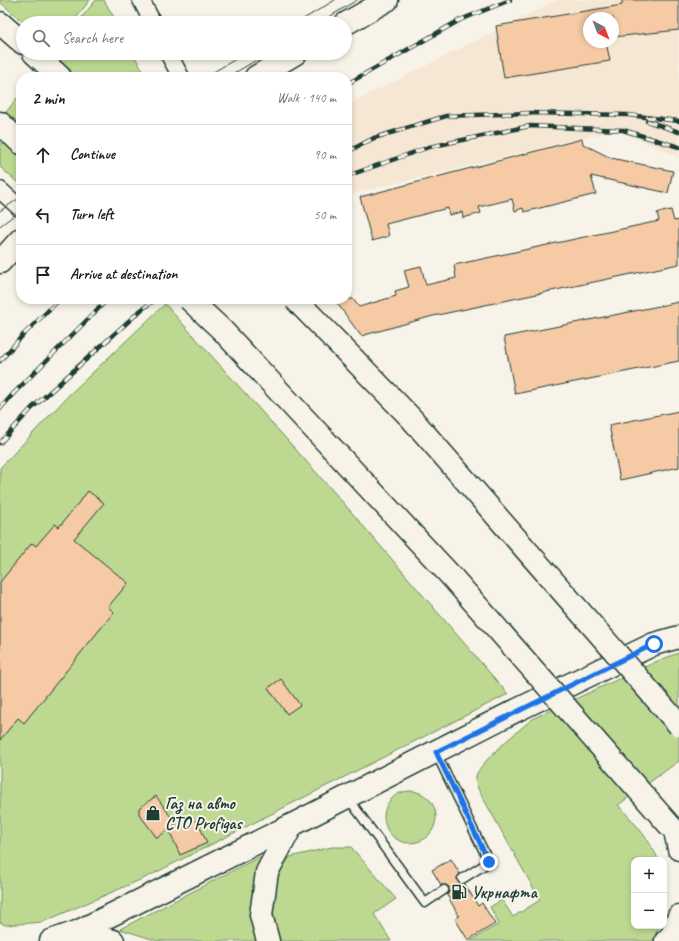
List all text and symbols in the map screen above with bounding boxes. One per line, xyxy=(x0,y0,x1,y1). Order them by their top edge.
north arrow xyxy=(583,12,619,48)
search box xyxy=(16,16,352,60)
icon: search xyxy=(30,27,52,49)
text: Search here xyxy=(62,29,123,48)
text: 2 min xyxy=(32,88,65,109)
text: Walk · 140 m xyxy=(277,90,336,106)
icon: ahead xyxy=(32,144,54,166)
text: Continue xyxy=(70,145,115,164)
text: 90 m xyxy=(314,147,336,163)
icon: left xyxy=(32,204,54,226)
text: Turn left xyxy=(70,205,113,224)
text: 50 m xyxy=(314,207,336,223)
icon: arrive xyxy=(32,264,54,286)
text: Arrive at destination xyxy=(70,265,177,284)
route start xyxy=(645,635,663,653)
place label: Газ на авто СТО Profigas xyxy=(165,793,243,834)
shop icon: Газ на авто СТО Profigas xyxy=(144,804,162,822)
route end xyxy=(480,853,498,871)
map controls xyxy=(631,857,667,929)
button: + xyxy=(631,857,667,893)
place label: Укрнафта xyxy=(471,882,539,903)
fuel station icon: Укрнафта xyxy=(450,883,468,901)
button: − xyxy=(631,893,667,929)

